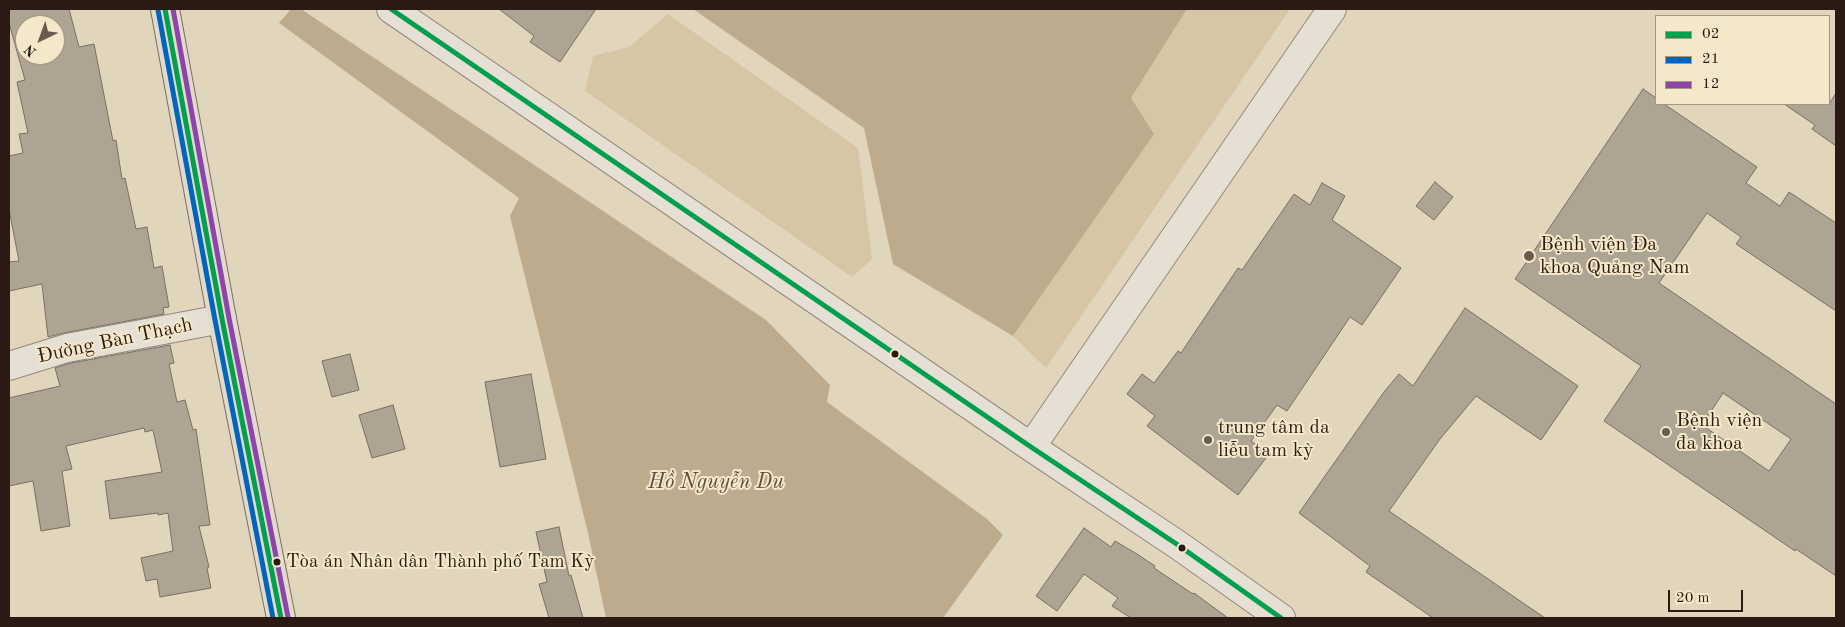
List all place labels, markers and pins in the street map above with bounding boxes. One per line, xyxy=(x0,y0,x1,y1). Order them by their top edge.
place label: Bệnh viện Đa khoa Quảng Nam xyxy=(1540,233,1690,280)
marker: Bệnh viện Đa khoa Quảng Nam xyxy=(1522,249,1536,263)
unlabelled marker xyxy=(890,349,900,359)
place label: Bệnh viện đa khoa xyxy=(1676,409,1762,456)
place label: trung tâm da liễu tam kỳ xyxy=(1218,416,1330,463)
marker: Bệnh viện đa khoa xyxy=(1660,426,1672,438)
marker: trung tâm da liễu tam kỳ xyxy=(1202,434,1214,446)
unlabelled marker xyxy=(1177,543,1187,553)
place label: Tòa án Nhân dân Thành phố Tam Kỳ xyxy=(286,551,594,573)
marker: Tòa án Nhân dân Thành phố Tam Kỳ xyxy=(272,557,282,567)

